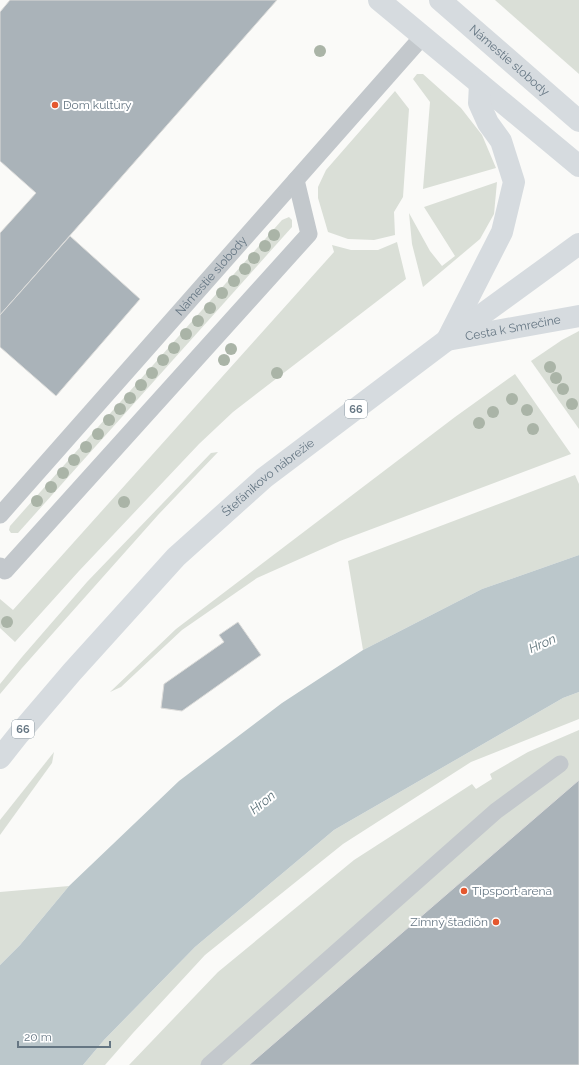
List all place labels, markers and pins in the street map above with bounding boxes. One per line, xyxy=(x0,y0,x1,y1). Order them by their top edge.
place label: Dom kultúry xyxy=(63,98,132,112)
marker: Dom kultúry xyxy=(50,100,60,110)
place label: Tipsport arena xyxy=(472,884,552,898)
marker: Tipsport arena xyxy=(459,886,469,896)
place label: Zimný štadión xyxy=(410,915,488,929)
marker: Zimný štadión xyxy=(491,917,501,927)

